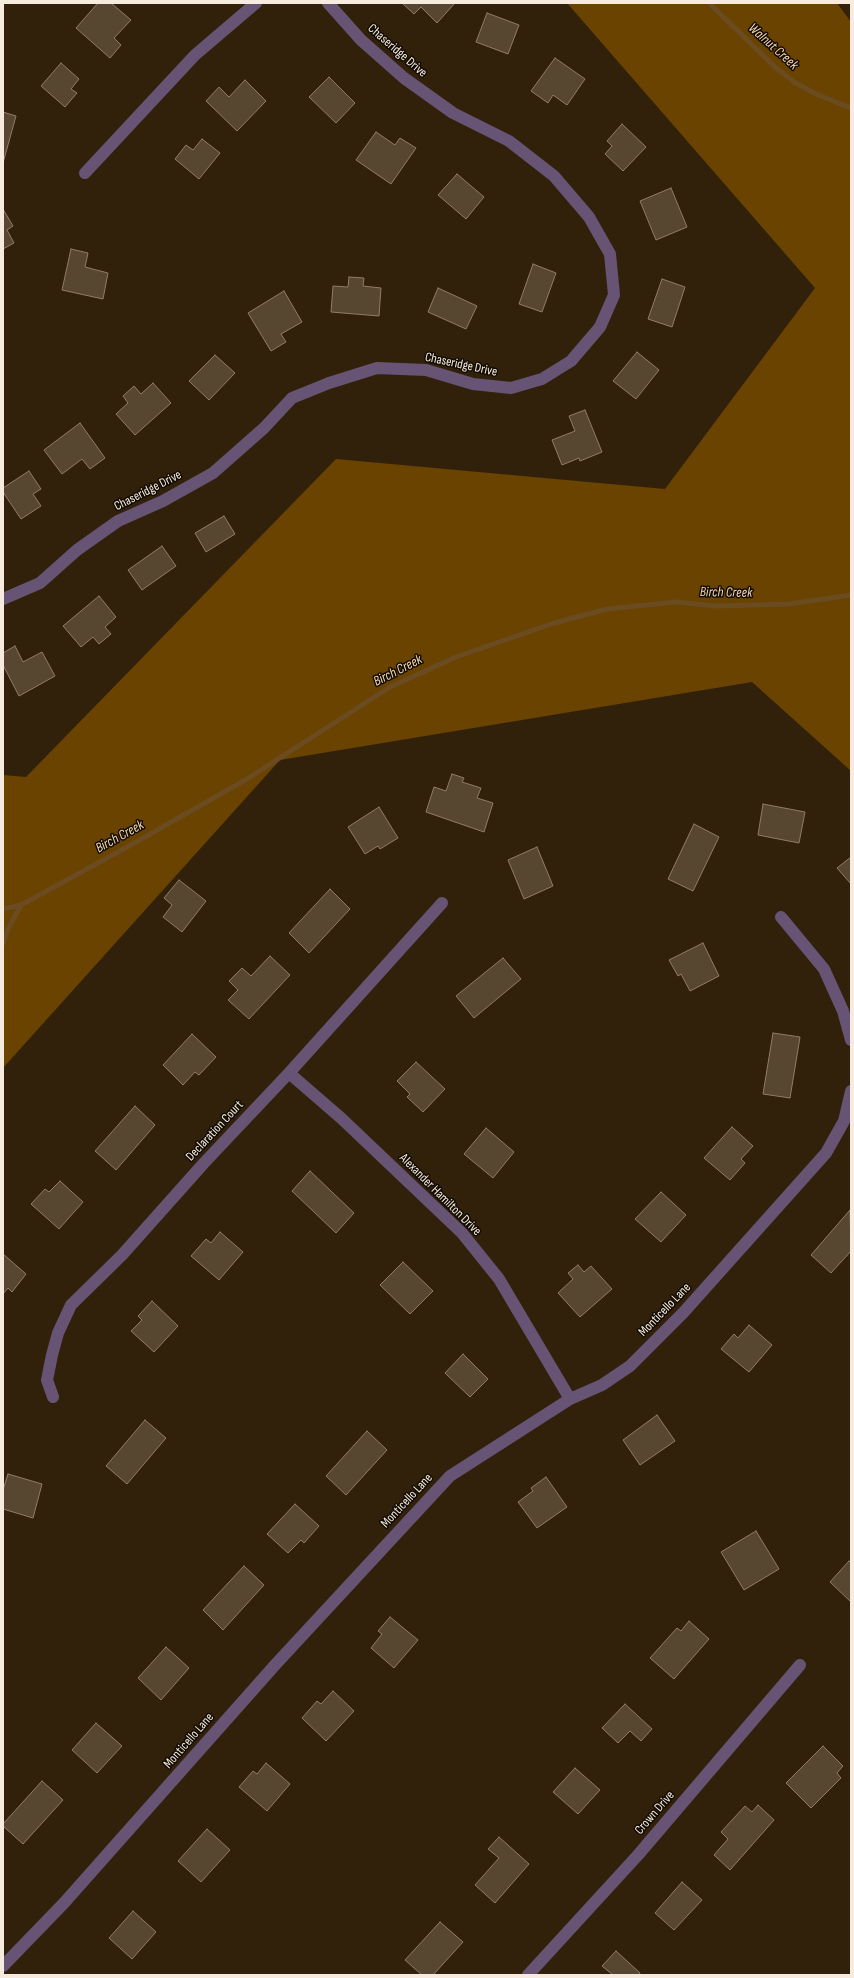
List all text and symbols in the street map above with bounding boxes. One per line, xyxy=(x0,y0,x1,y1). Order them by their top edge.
water label: Walnut Creek xyxy=(745,20,801,74)
street label: Chaseridge Drive xyxy=(364,21,430,81)
street label: Chaseridge Drive xyxy=(423,350,499,380)
street label: Chaseridge Drive xyxy=(112,467,184,515)
water label: Birch Creek xyxy=(700,584,752,602)
water label: Birch Creek xyxy=(371,652,425,690)
water label: Birch Creek xyxy=(93,817,147,857)
street label: Declaration Court xyxy=(183,1098,247,1164)
street label: Alexander Hamilton Drive xyxy=(396,1151,484,1239)
street label: Monticello Lane xyxy=(636,1280,694,1340)
street label: Monticello Lane xyxy=(378,1471,436,1531)
street label: Monticello Lane xyxy=(161,1710,217,1772)
street label: Crown Drive xyxy=(632,1788,678,1838)

